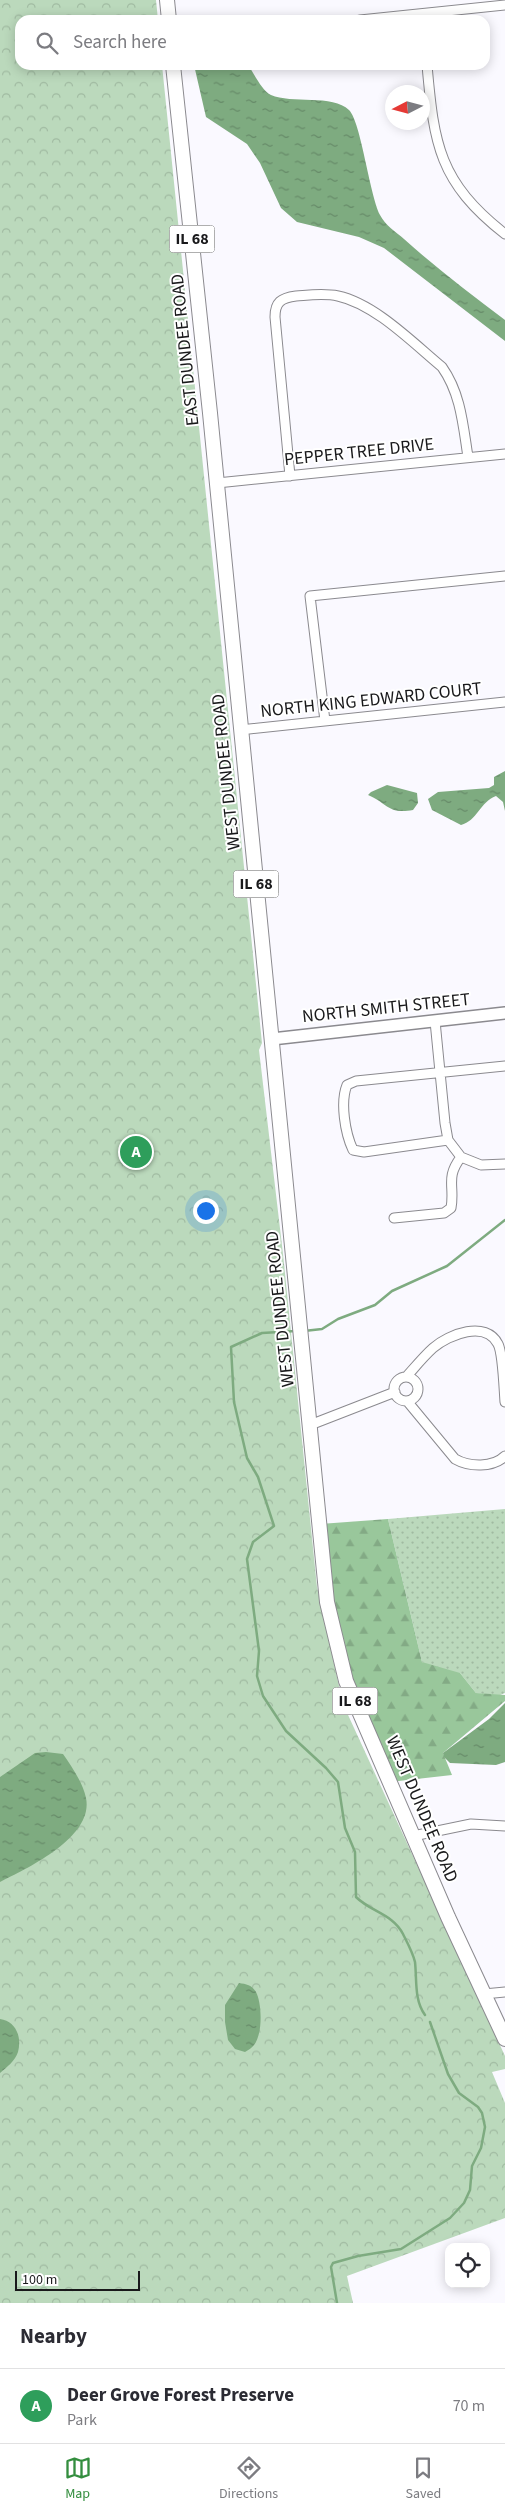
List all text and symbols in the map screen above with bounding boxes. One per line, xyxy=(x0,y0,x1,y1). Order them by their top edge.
search box xyxy=(15,15,490,70)
icon: search xyxy=(33,29,61,57)
text: Search here xyxy=(73,29,167,56)
north arrow xyxy=(385,85,430,130)
road number: IL 68 xyxy=(170,225,214,252)
street label: EAST DUNDEE ROAD xyxy=(165,273,205,427)
street label: PEPPER TREE DRIVE xyxy=(283,432,435,472)
street label: NORTH KING EDWARD COURT xyxy=(259,676,483,724)
street label: WEST DUNDEE ROAD xyxy=(205,693,247,851)
road number: IL 68 xyxy=(234,871,278,898)
street label: NORTH SMITH STREET xyxy=(301,987,472,1029)
pin: A xyxy=(120,1133,152,1171)
your location xyxy=(193,1198,219,1224)
street label: WEST DUNDEE ROAD xyxy=(259,1230,301,1388)
road number: IL 68 xyxy=(332,1688,378,1714)
street label: WEST DUNDEE ROAD xyxy=(380,1732,464,1886)
map controls xyxy=(445,2243,490,2288)
button: locate xyxy=(445,2243,490,2288)
scale bar xyxy=(15,2268,140,2291)
text: 100 m xyxy=(22,2270,57,2290)
text: Nearby xyxy=(20,2321,87,2351)
text: Deer Grove Forest Preserve xyxy=(67,2382,294,2409)
text: A xyxy=(31,2395,41,2417)
text: 70 m xyxy=(453,2395,485,2417)
text: Park xyxy=(67,2409,97,2431)
tab: Map xyxy=(64,2454,92,2504)
tab: Directions xyxy=(219,2454,278,2504)
tab: Saved xyxy=(406,2454,441,2504)

